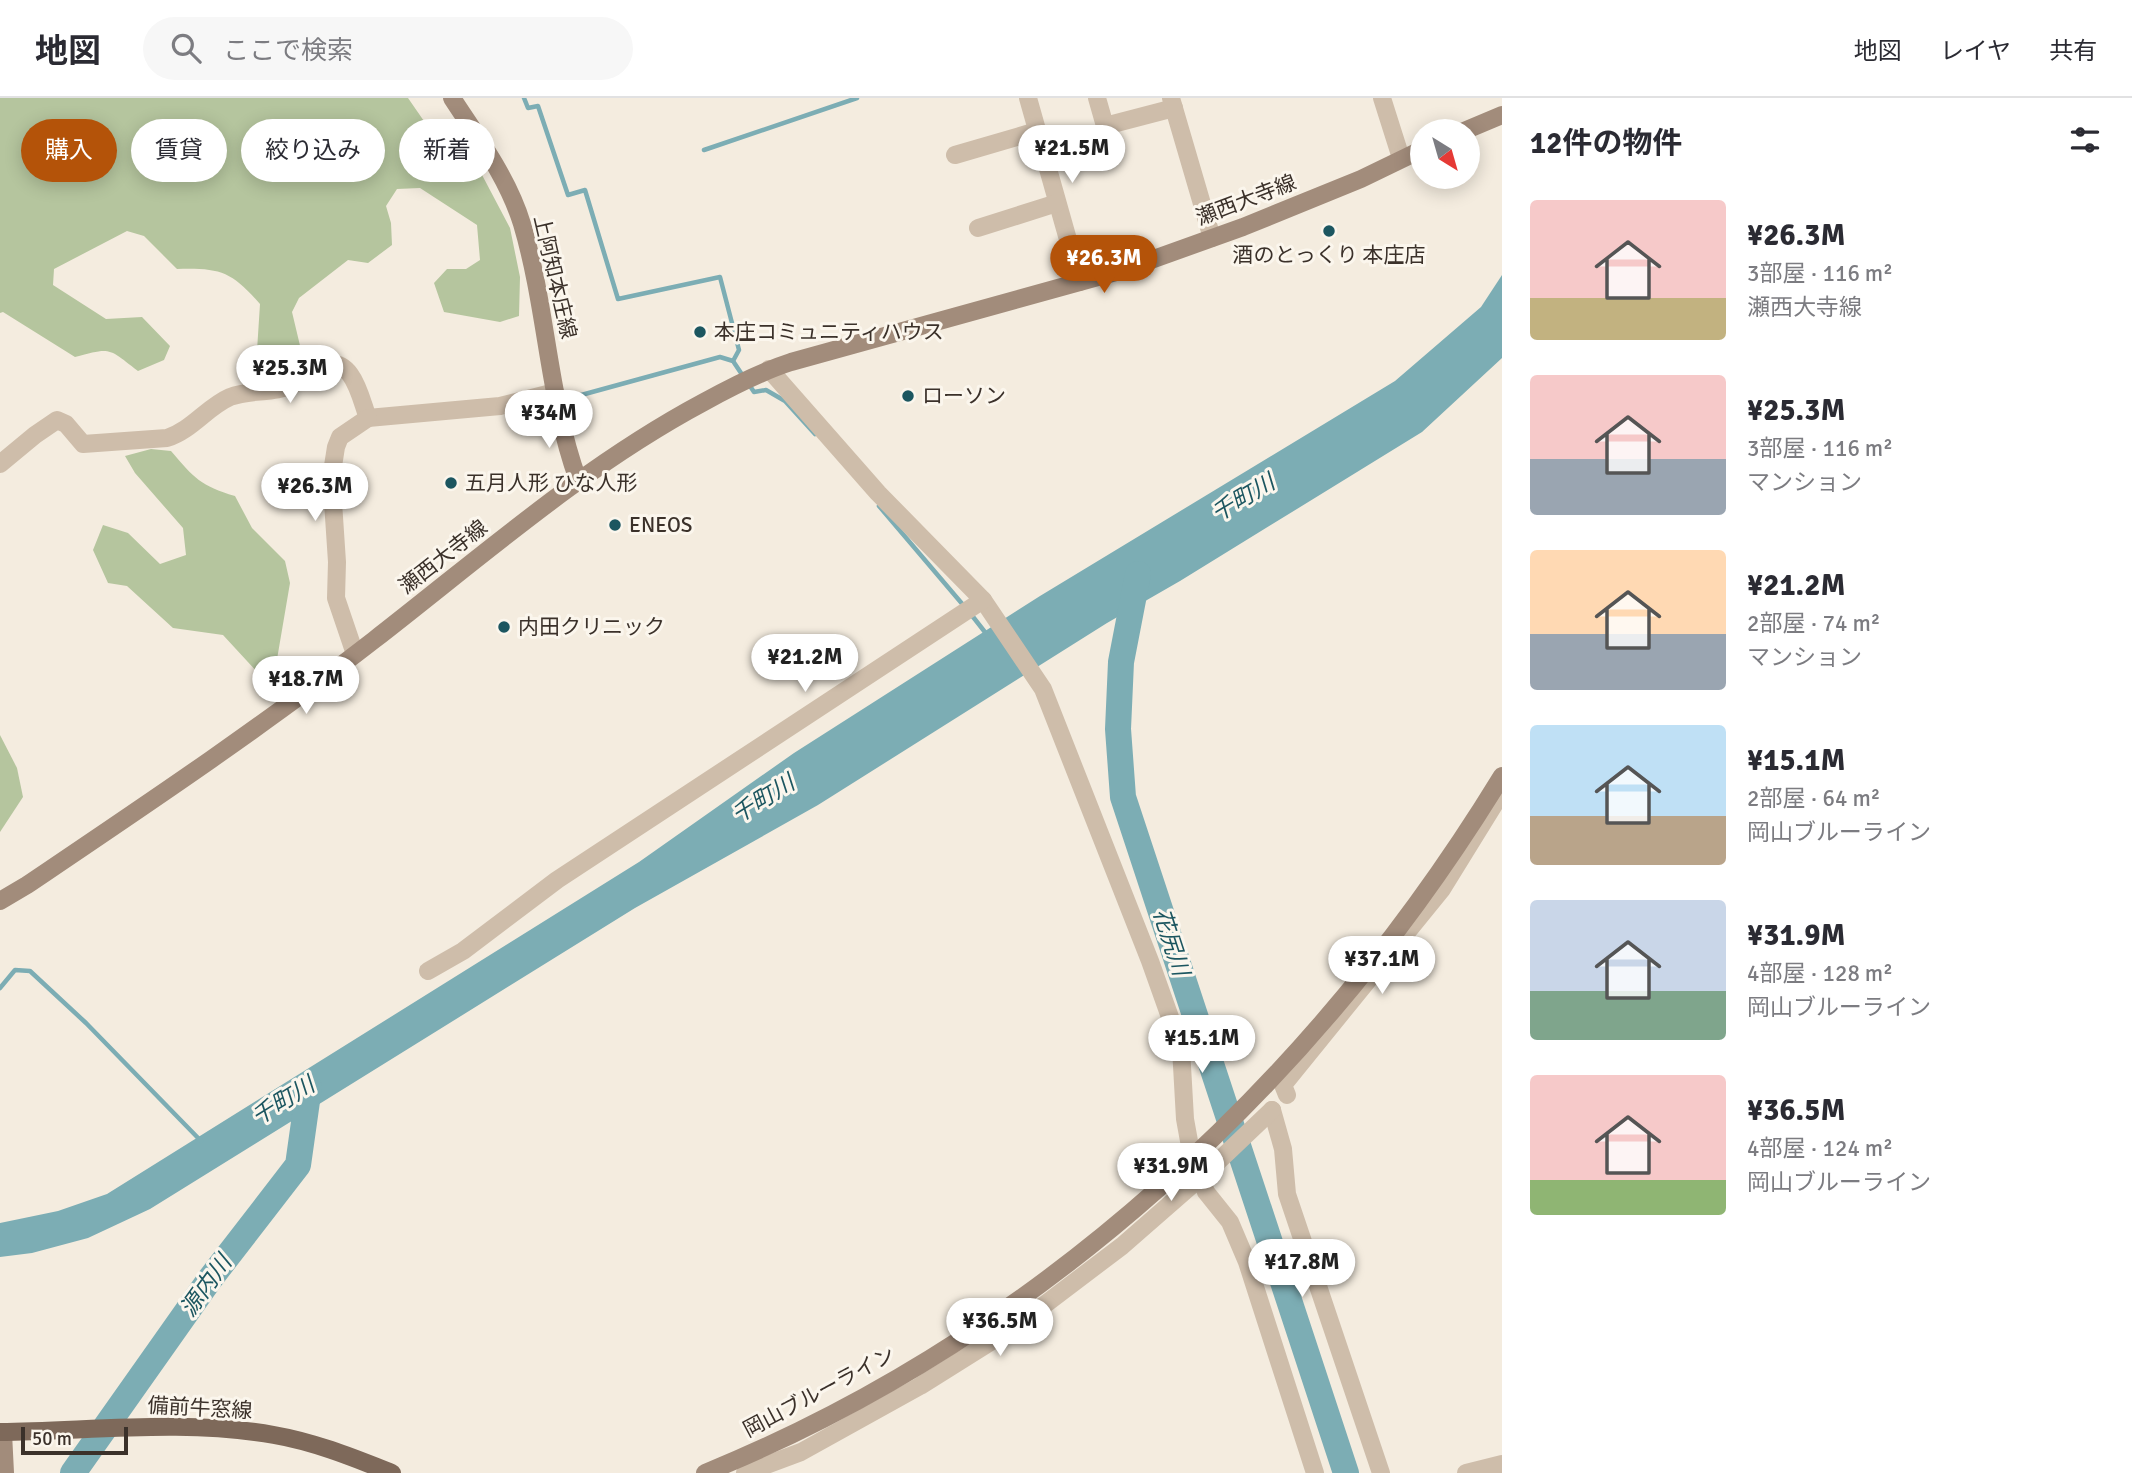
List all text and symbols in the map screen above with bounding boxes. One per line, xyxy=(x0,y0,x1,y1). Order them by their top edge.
search box xyxy=(143,17,633,80)
icon: search xyxy=(167,29,205,67)
text: 地図 xyxy=(35,31,101,72)
text: ここで検索 xyxy=(223,35,353,67)
text: 地図 xyxy=(1854,36,1902,66)
text: レイヤ xyxy=(1940,36,2011,66)
text: 共有 xyxy=(2049,36,2097,66)
chip: 購入 xyxy=(21,119,117,182)
chip: 賃貸 xyxy=(131,119,227,182)
chip: 絞り込み xyxy=(241,119,385,182)
chip: 新着 xyxy=(399,119,495,182)
north arrow xyxy=(1410,119,1480,189)
map controls xyxy=(1410,119,1480,189)
icon: filters xyxy=(2066,121,2104,159)
text: 12件の物件 xyxy=(1530,125,1682,162)
pin: ¥21.5M xyxy=(1015,126,1129,185)
text: ¥21.5M xyxy=(1034,133,1110,162)
street label: 瀬西大寺線 xyxy=(1192,169,1300,231)
street label: 上阿知本庄線 xyxy=(528,213,582,341)
text: ¥26.3M xyxy=(1747,217,1845,254)
marker: 酒のとっくり 本庄店 xyxy=(1321,223,1337,239)
icon: home xyxy=(1586,228,1670,312)
pin: ¥26.3M xyxy=(1047,236,1161,295)
place label: 酒のとっくり 本庄店 xyxy=(1233,242,1426,268)
text: ¥26.3M xyxy=(1066,243,1142,272)
text: 3部屋 · 116 m² xyxy=(1747,259,1893,288)
text: 瀬西大寺線 xyxy=(1747,293,1862,322)
place label: 本庄コミュニティハウス xyxy=(714,319,944,345)
marker: 本庄コミュニティハウス xyxy=(692,324,708,340)
pin: ¥25.3M xyxy=(233,345,347,405)
text: ¥25.3M xyxy=(252,353,328,382)
place label: ローソン xyxy=(922,383,1006,409)
marker: ローソン xyxy=(900,388,916,404)
pin: ¥34M xyxy=(508,390,590,450)
text: ¥25.3M xyxy=(1747,392,1845,429)
text: ¥34M xyxy=(521,398,577,427)
icon: home xyxy=(1586,403,1670,487)
text: 3部屋 · 116 m² xyxy=(1747,434,1893,463)
pin: ¥26.3M xyxy=(258,464,372,523)
water label: 千町川 xyxy=(1206,466,1283,528)
text: マンション xyxy=(1747,468,1862,497)
place label: 五月人形 ひな人形 xyxy=(465,470,638,496)
text: ¥26.3M xyxy=(277,471,353,500)
marker: 五月人形 ひな人形 xyxy=(443,475,459,491)
place label: ENEOS xyxy=(629,512,692,538)
street label: 瀬西大寺線 xyxy=(394,514,492,600)
marker: ENEOS xyxy=(607,517,623,533)
text: ¥21.2M xyxy=(1747,567,1845,604)
icon: home xyxy=(1586,578,1670,662)
text: 2部屋 · 74 m² xyxy=(1747,609,1880,638)
place label: 内田クリニック xyxy=(518,614,665,640)
marker: 内田クリニック xyxy=(496,619,512,635)
pin: ¥21.2M xyxy=(748,634,862,694)
text: ¥21.2M xyxy=(767,642,843,671)
text: マンション xyxy=(1747,643,1862,672)
pin: ¥18.7M xyxy=(249,656,363,716)
text: ¥18.7M xyxy=(268,664,344,693)
text: ¥15.1M xyxy=(1747,742,1845,779)
icon: home xyxy=(1586,753,1670,837)
water label: 千町川 xyxy=(726,767,802,830)
text: 2部屋 · 64 m² xyxy=(1747,784,1880,813)
text: 岡山ブルーライン xyxy=(1747,818,1931,847)
water label: 花尻川 xyxy=(1147,905,1196,982)
text: ¥31.9M xyxy=(1747,917,1845,954)
icon: home xyxy=(1586,928,1670,1012)
pin: ¥37.1M xyxy=(1325,936,1439,996)
text: ¥37.1M xyxy=(1344,944,1420,973)
text: 4部屋 · 128 m² xyxy=(1747,959,1893,988)
text: 岡山ブルーライン xyxy=(1747,993,1931,1022)
pin: ¥15.1M xyxy=(1145,1016,1259,1075)
text: ¥15.1M xyxy=(1164,1023,1240,1052)
water label: 千町川 xyxy=(246,1069,322,1132)
text: ¥36.5M xyxy=(1747,1092,1845,1129)
icon: home xyxy=(1586,1103,1670,1187)
text: 4部屋 · 124 m² xyxy=(1747,1134,1893,1163)
pin: ¥31.9M xyxy=(1114,1144,1228,1203)
text: ¥31.9M xyxy=(1133,1151,1209,1180)
text: 岡山ブルーライン xyxy=(1747,1168,1931,1197)
pin: ¥17.8M xyxy=(1245,1240,1359,1299)
water label: 源内川 xyxy=(174,1247,240,1322)
text: ¥17.8M xyxy=(1264,1247,1340,1276)
pin: ¥36.5M xyxy=(943,1298,1057,1358)
text: ¥36.5M xyxy=(962,1306,1038,1335)
street label: 岡山ブルーライン xyxy=(739,1341,899,1443)
street label: 備前牛窓線 xyxy=(147,1392,253,1424)
scale bar xyxy=(21,1424,128,1456)
text: 50 m xyxy=(32,1427,72,1451)

